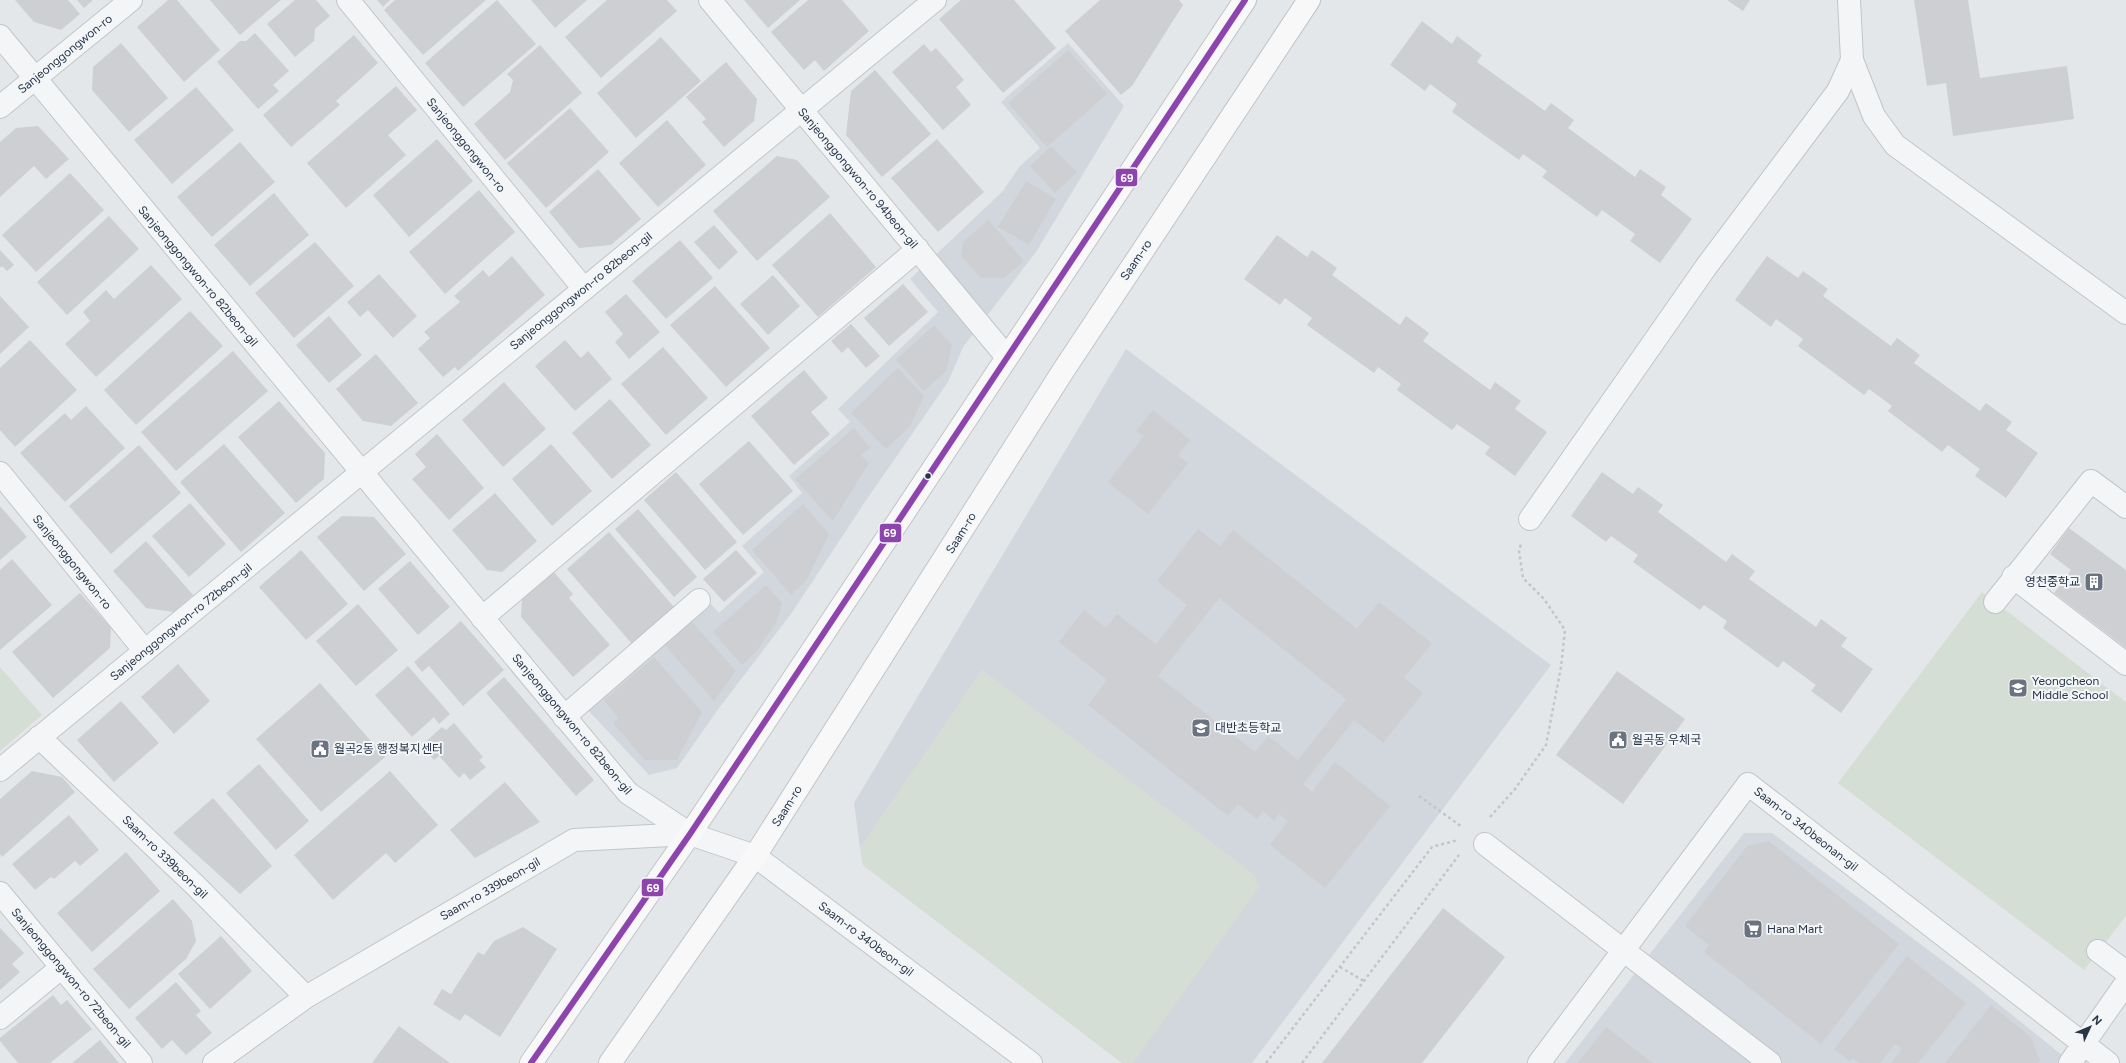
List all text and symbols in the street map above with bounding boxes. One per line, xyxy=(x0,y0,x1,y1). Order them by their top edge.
street label: Sanjeonggongwon-ro xyxy=(15,12,115,96)
street label: Sanjeonggongwon-ro xyxy=(424,95,508,195)
street label: Sanjeonggongwon-ro 94beon-gil xyxy=(795,105,921,251)
line badge: 69 xyxy=(1115,168,1138,187)
text: 69 xyxy=(1121,172,1133,185)
street label: Sanjeonggongwon-ro 82beon-gil xyxy=(135,203,261,349)
street label: Sanjeonggongwon-ro 82beon-gil xyxy=(507,229,655,353)
street label: Saam-ro xyxy=(1117,237,1155,283)
unlabelled marker xyxy=(923,471,933,481)
street label: Saam-ro xyxy=(943,510,979,556)
street label: Sanjeonggongwon-ro xyxy=(30,512,114,612)
line badge: 69 xyxy=(879,523,902,543)
text: 69 xyxy=(884,527,896,540)
street label: Sanjeonggongwon-ro 72beon-gil xyxy=(107,560,255,684)
building icon: 영천중학교 xyxy=(2083,571,2105,593)
place label: 영천중학교 xyxy=(2025,575,2080,589)
street label: Sanjeonggongwon-ro 82beon-gil xyxy=(509,651,635,797)
place label: Yeongcheon Middle School xyxy=(2032,674,2108,702)
school or university icon: Yeongcheon Middle School xyxy=(2007,677,2029,699)
school or university icon: 대반초등학교 xyxy=(1190,717,1212,739)
place label: 대반초등학교 xyxy=(1215,721,1281,735)
public building icon: 월곡동 우체국 xyxy=(1607,729,1629,751)
place label: 월곡동 우체국 xyxy=(1632,733,1701,747)
public building icon: 월곡2동 행정복지센터 xyxy=(309,738,331,760)
place label: 월곡2동 행정복지센터 xyxy=(334,742,443,756)
street label: Saam-ro xyxy=(769,783,805,829)
street label: Saam-ro 340beonan-gil xyxy=(1751,784,1861,874)
street label: Saam-ro 339beon-gil xyxy=(119,813,211,901)
street label: Saam-ro 339beon-gil xyxy=(437,855,543,923)
line badge: 69 xyxy=(641,878,664,897)
text: 69 xyxy=(647,882,659,895)
street label: Saam-ro 340beon-gil xyxy=(816,899,916,979)
street label: Sanjeonggongwon-ro 72beon-gil xyxy=(8,905,134,1051)
supermarket icon: Hana Mart xyxy=(1742,918,1764,940)
place label: Hana Mart xyxy=(1767,922,1823,936)
north arrow xyxy=(2070,1007,2110,1047)
text: N xyxy=(2089,1013,2104,1028)

